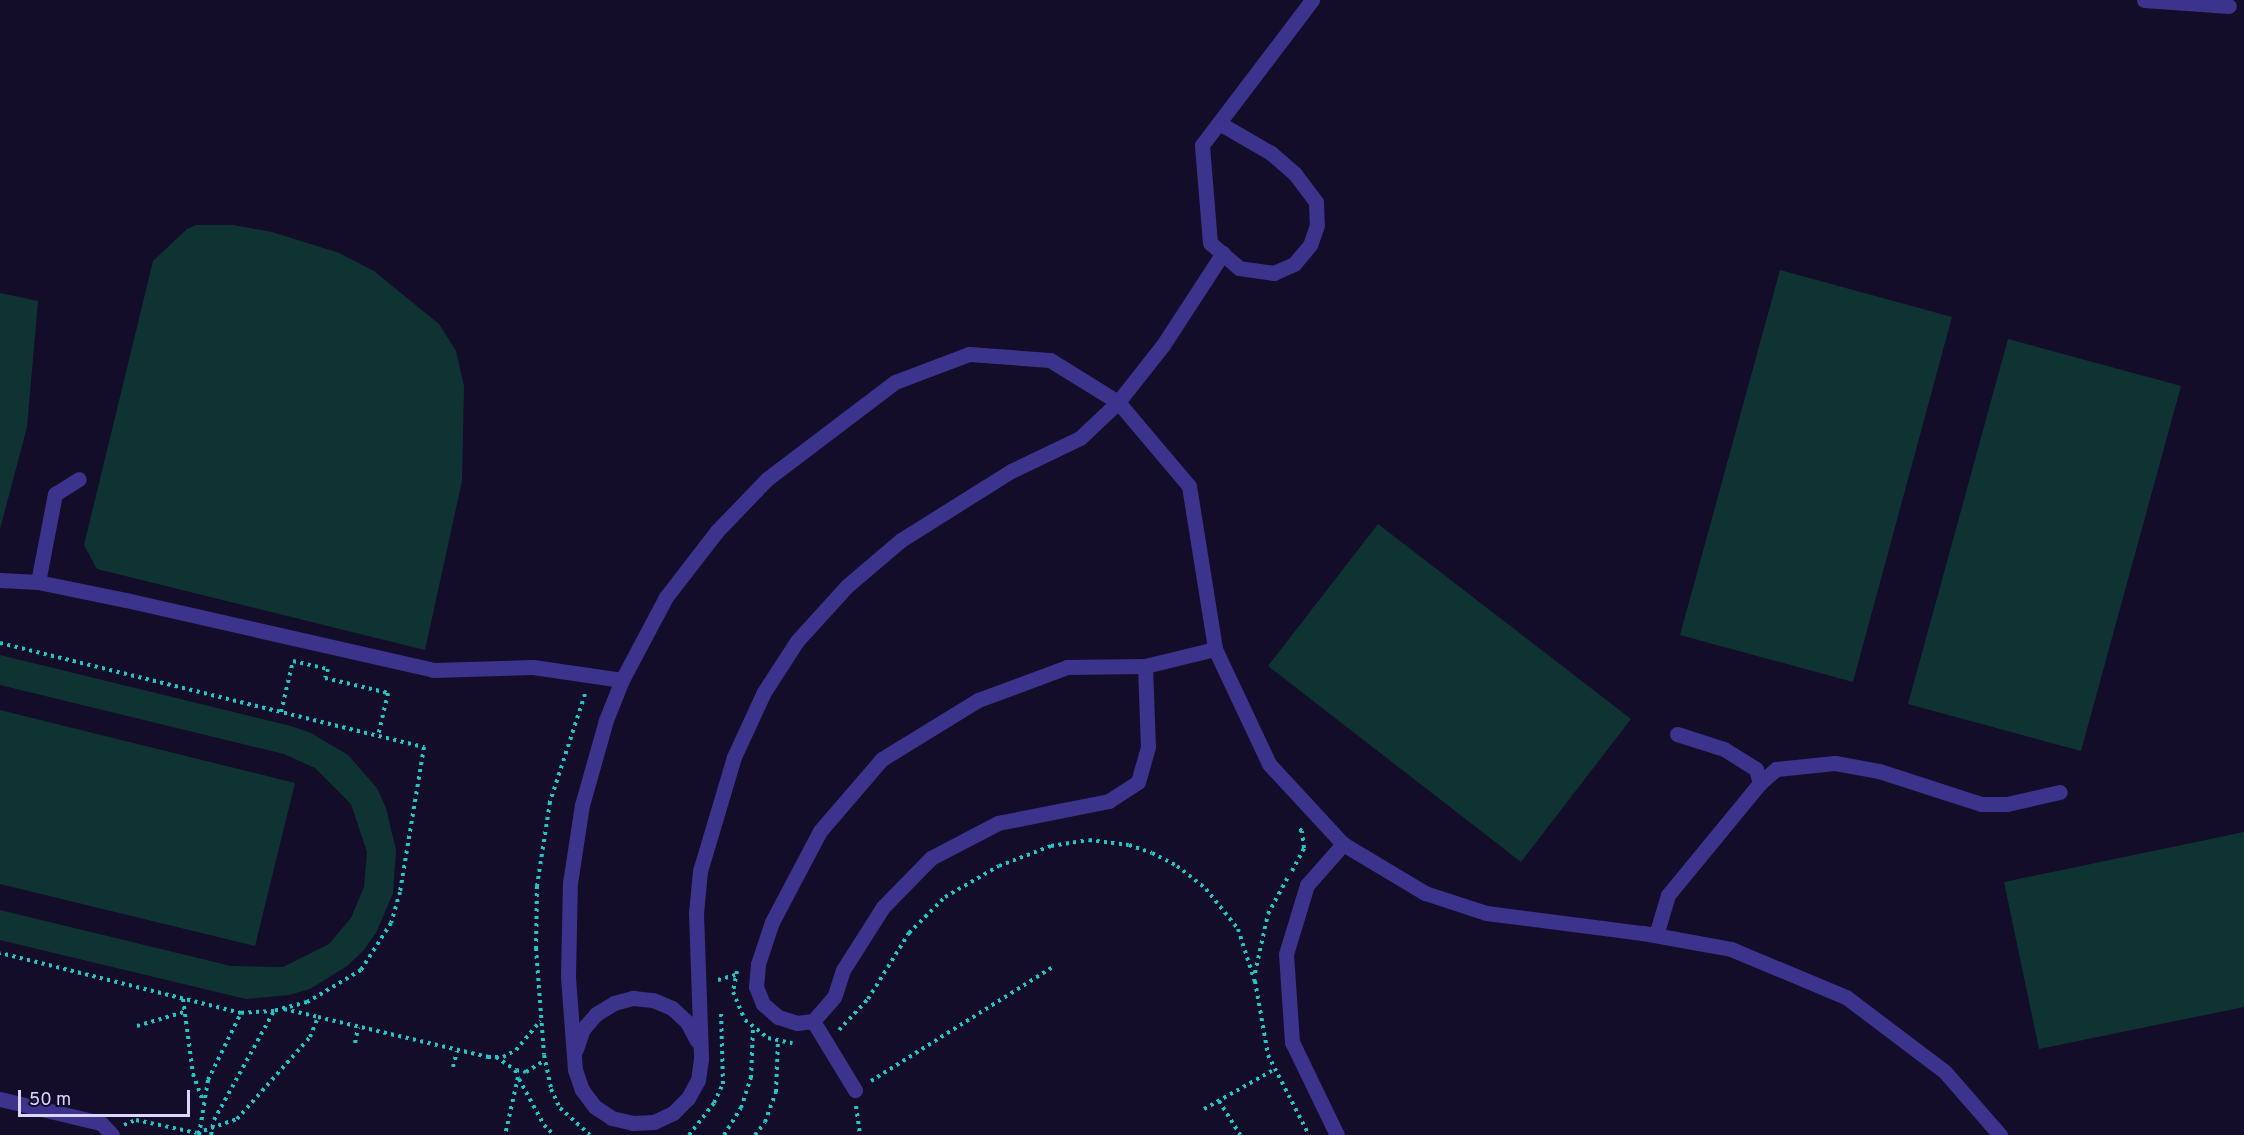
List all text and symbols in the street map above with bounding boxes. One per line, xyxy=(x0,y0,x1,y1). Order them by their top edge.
scale bar xyxy=(21,1078,194,1116)
text: 50 m xyxy=(29,1089,71,1112)

